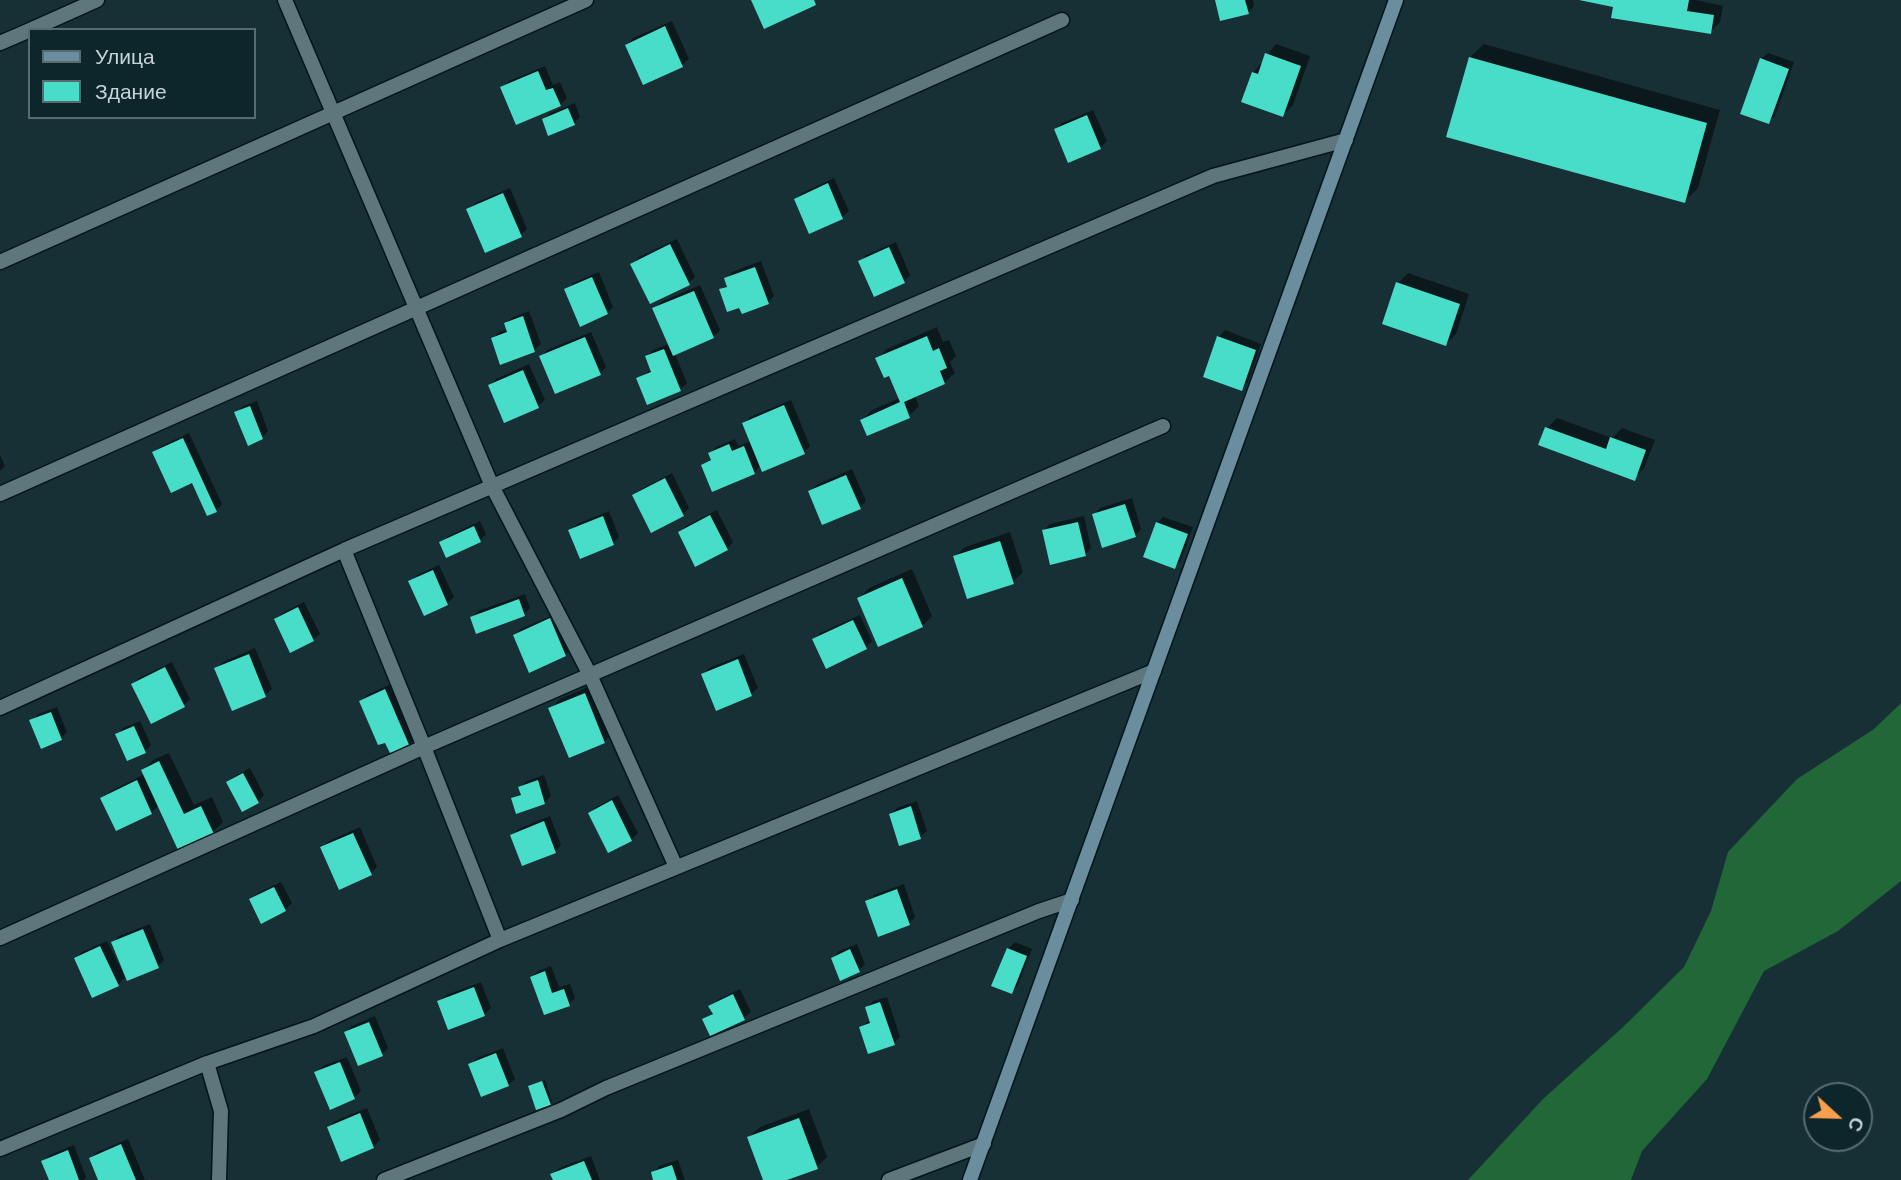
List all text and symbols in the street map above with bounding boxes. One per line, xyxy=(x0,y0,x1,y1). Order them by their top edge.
legend xyxy=(28,28,256,119)
text: Улица xyxy=(95,44,155,69)
text: Здание xyxy=(95,79,167,104)
north arrow xyxy=(1803,1082,1873,1152)
text: С xyxy=(1843,1114,1869,1135)

